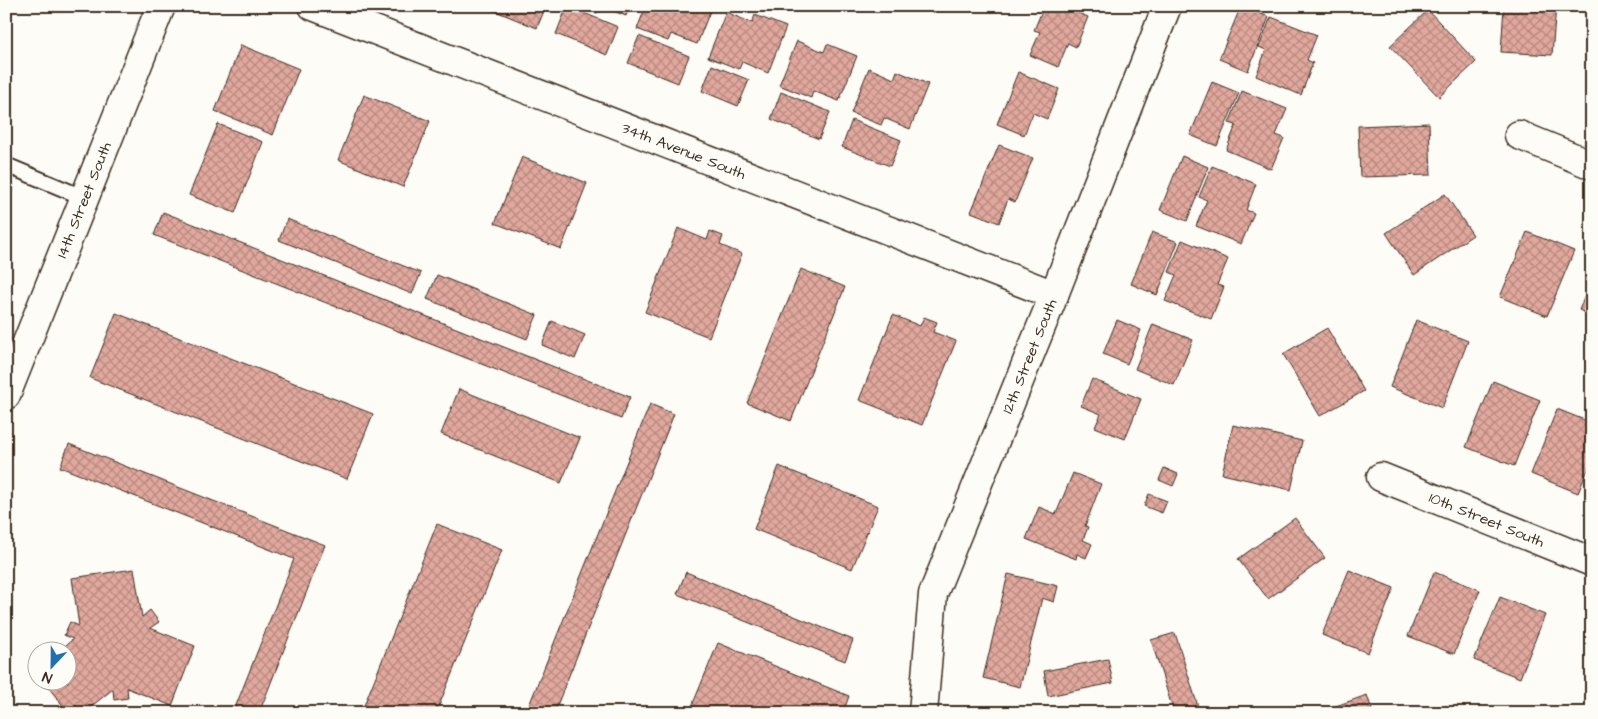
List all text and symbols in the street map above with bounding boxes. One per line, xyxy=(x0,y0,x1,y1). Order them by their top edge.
street label: 34th Avenue South xyxy=(619,117,749,184)
street label: 14th Street South xyxy=(51,138,117,261)
street label: 12th Street South xyxy=(997,295,1062,416)
street label: 10th Street South xyxy=(1426,487,1548,552)
north arrow xyxy=(28,642,78,692)
text: N xyxy=(39,666,55,688)

